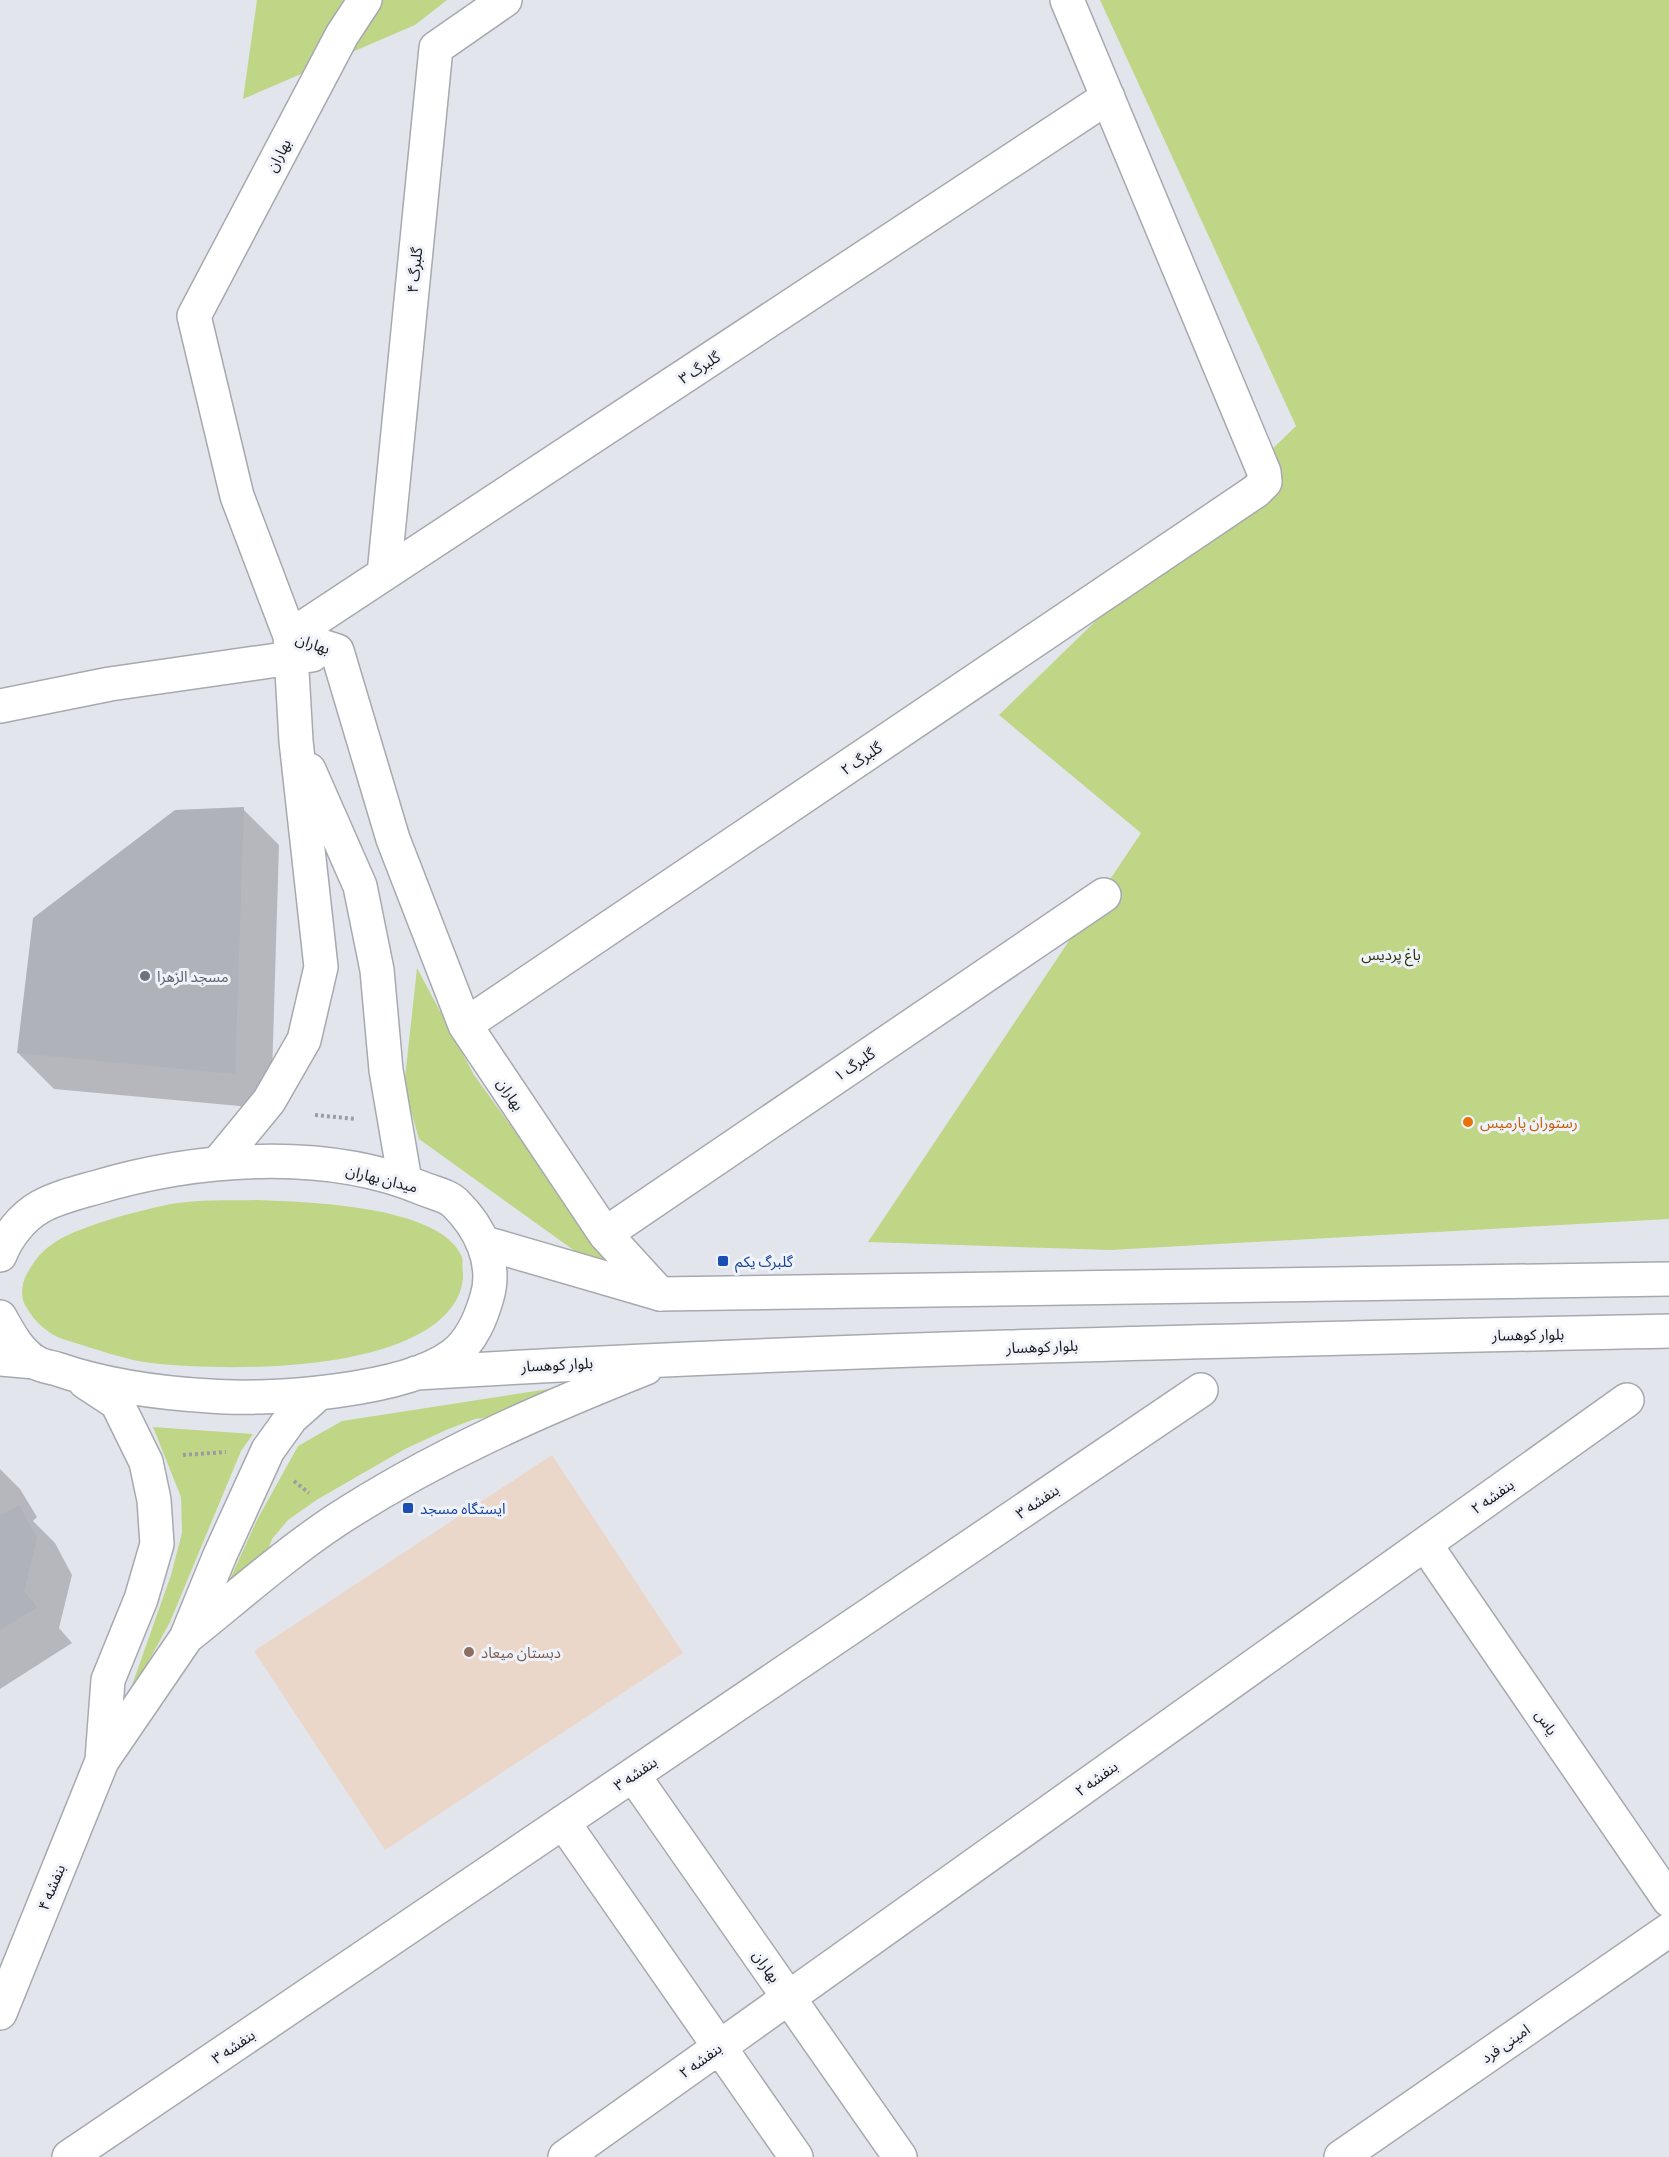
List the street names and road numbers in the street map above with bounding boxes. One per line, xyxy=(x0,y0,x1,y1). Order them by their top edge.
street label: بهاران xyxy=(262,135,295,175)
street label: گلبرگ ۴ xyxy=(403,245,426,294)
street label: گلبرگ ۳ xyxy=(675,347,724,388)
street label: بهاران xyxy=(293,629,332,658)
street label: گلبرگ ۲ xyxy=(837,737,886,779)
street label: گلبرگ ۱ xyxy=(830,1043,879,1085)
street label: بهاران xyxy=(493,1074,528,1114)
street label: میدان بهاران xyxy=(344,1160,420,1197)
street label: بلوار کوهسار xyxy=(1491,1324,1564,1345)
street label: بلوار کوهسار xyxy=(1005,1336,1078,1357)
street label: بلوار کوهسار xyxy=(519,1353,594,1376)
street label: بنفشه ۲ xyxy=(1467,1475,1517,1517)
street label: بنفشه ۳ xyxy=(1012,1480,1062,1522)
street label: یاس xyxy=(1531,1706,1562,1739)
street label: بنفشه ۳ xyxy=(610,1752,660,1794)
street label: بنفشه ۲ xyxy=(1071,1757,1121,1799)
street label: بنفشه ۴ xyxy=(34,1861,68,1913)
street label: بهاران xyxy=(749,1947,784,1986)
street label: امینی فرد xyxy=(1477,2020,1533,2067)
street label: بنفشه ۳ xyxy=(208,2025,258,2067)
street label: بنفشه ۲ xyxy=(675,2039,725,2081)

